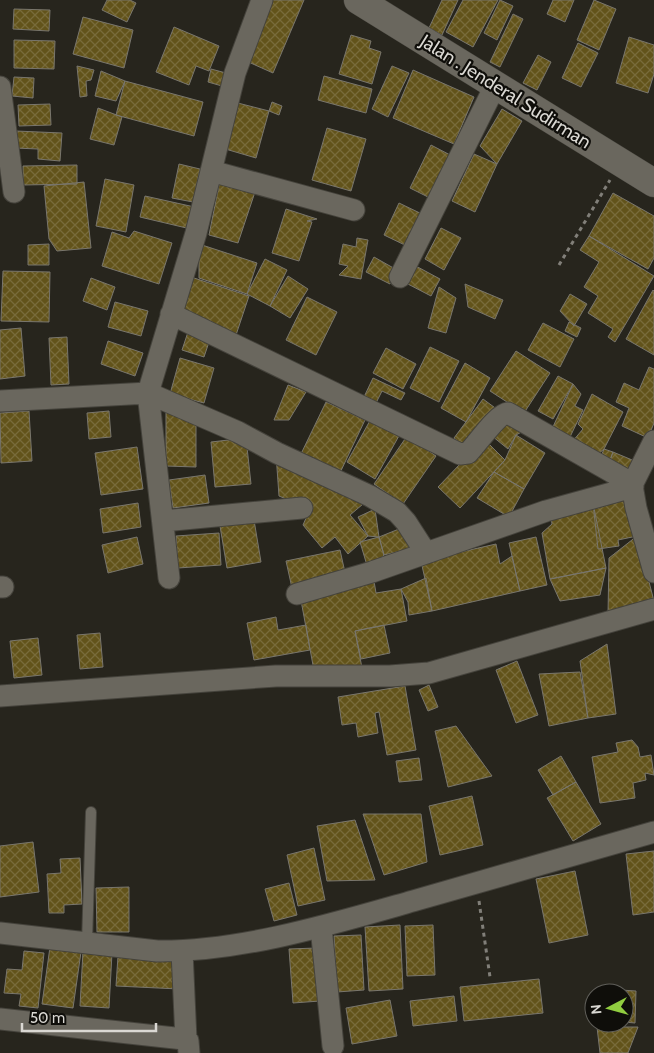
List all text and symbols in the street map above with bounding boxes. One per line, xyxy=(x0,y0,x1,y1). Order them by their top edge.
street label: Jalan . Jenderal Sudirman xyxy=(415,29,596,153)
north arrow xyxy=(584,983,634,1033)
scale bar xyxy=(22,1000,156,1032)
text: N xyxy=(587,1003,606,1015)
text: 50 m xyxy=(30,1009,65,1027)

